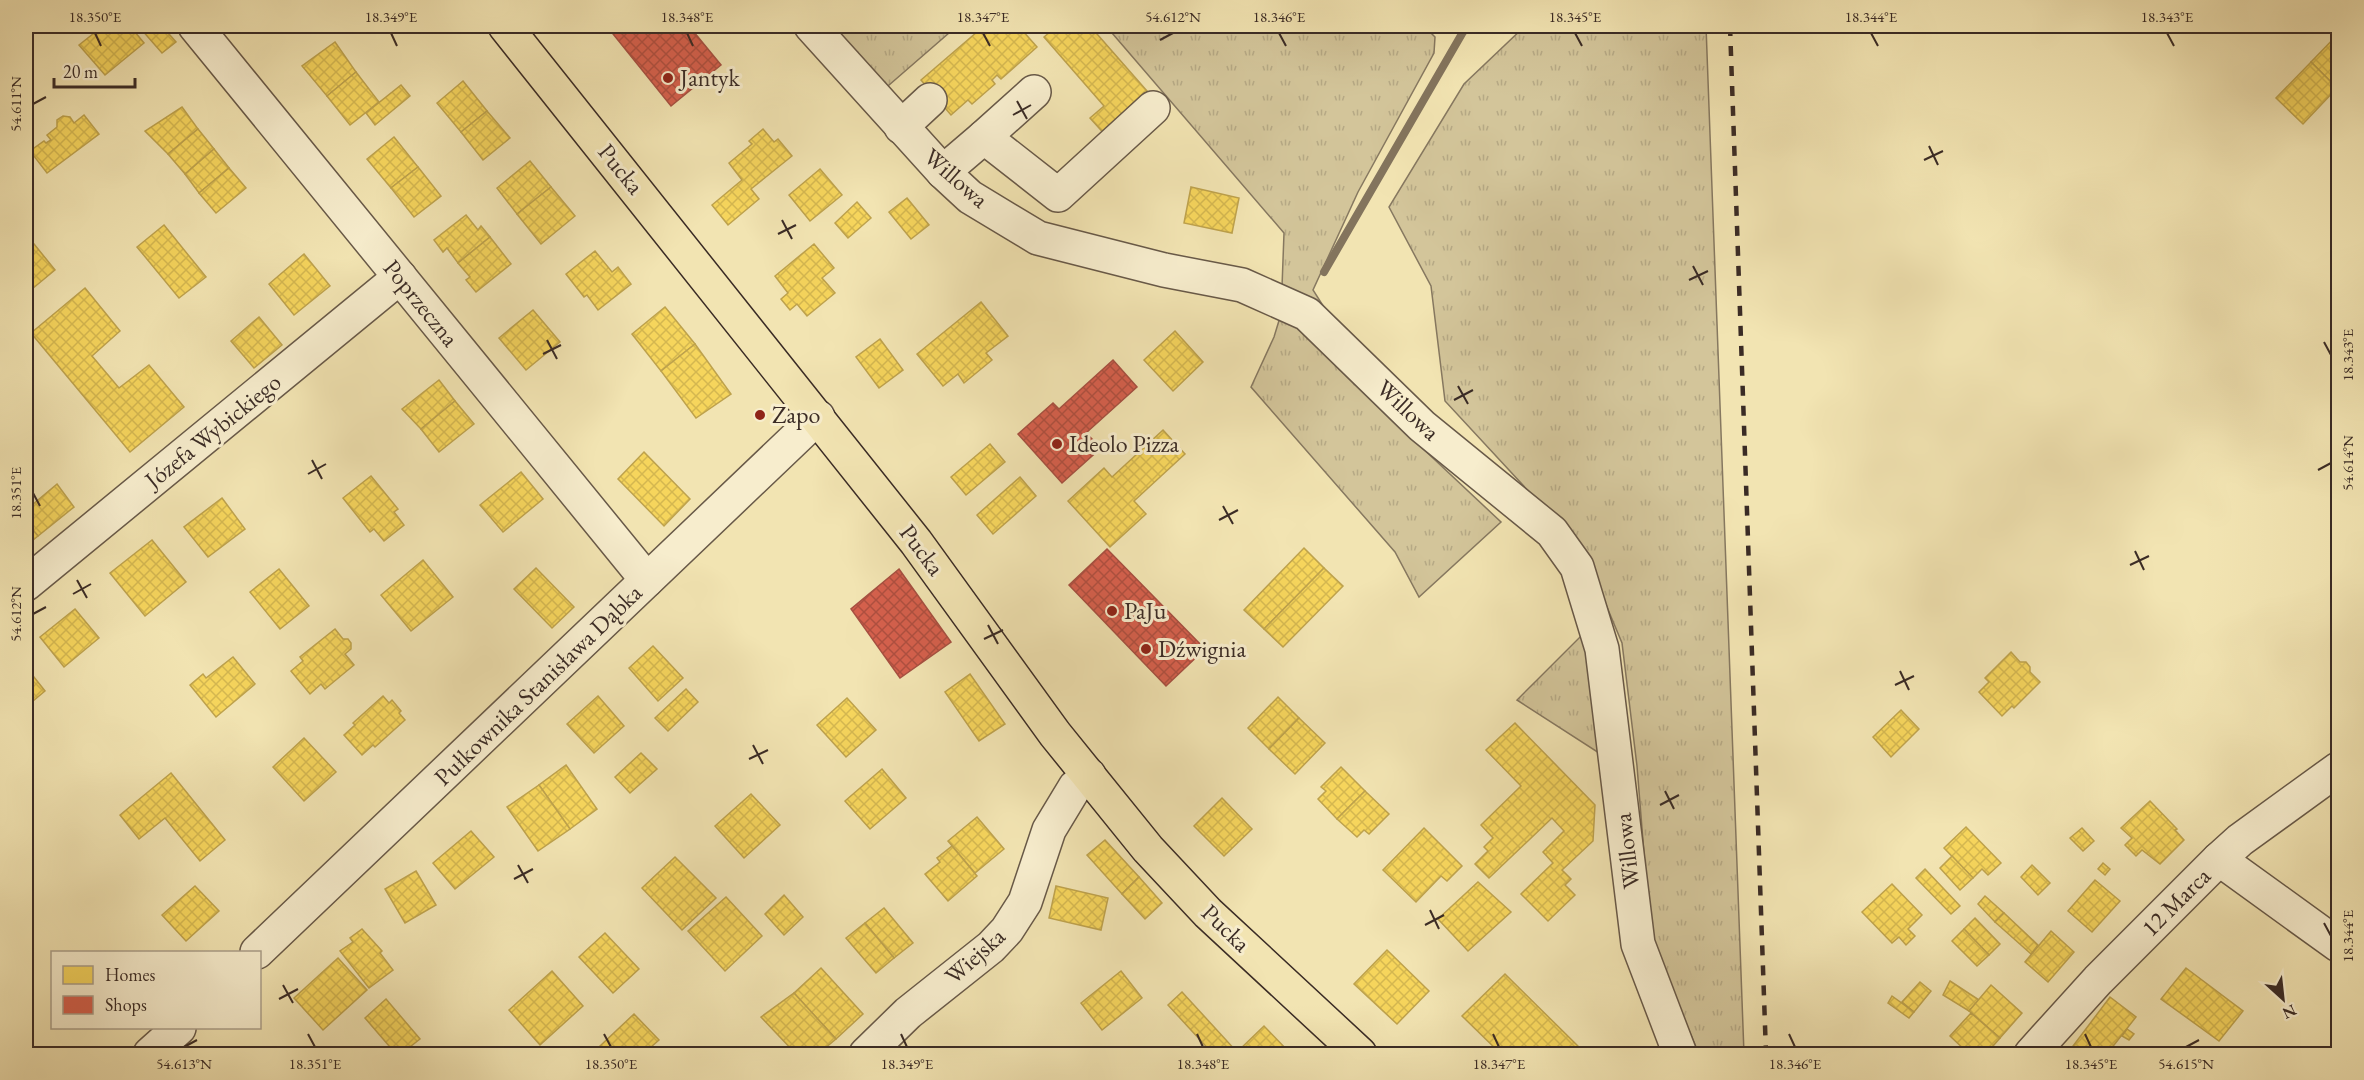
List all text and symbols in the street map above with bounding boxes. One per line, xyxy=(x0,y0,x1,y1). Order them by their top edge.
text: 18.350°E xyxy=(69,7,122,26)
text: 18.349°E xyxy=(365,7,418,26)
text: 18.348°E xyxy=(661,7,714,26)
text: 18.347°E xyxy=(957,7,1010,26)
text: 54.612°N xyxy=(1145,7,1201,26)
text: 18.346°E xyxy=(1253,7,1306,26)
text: 18.345°E xyxy=(1549,7,1602,26)
text: 18.344°E xyxy=(1845,7,1898,26)
text: 18.343°E xyxy=(2141,7,2194,26)
scale bar xyxy=(54,51,135,89)
text: 20 m xyxy=(63,60,98,83)
place label: Jantyk xyxy=(678,62,740,93)
marker: Jantyk xyxy=(661,71,675,85)
text: 54.611°N xyxy=(6,76,25,132)
street label: Pucka xyxy=(592,137,651,201)
street label: Willowa xyxy=(917,141,996,215)
street label: Poprzeczna xyxy=(377,253,466,353)
text: 18.343°E xyxy=(2338,328,2357,381)
street label: Józefa Wybickiego xyxy=(137,366,287,496)
street label: Willowa xyxy=(1370,372,1447,447)
place label: Zapo xyxy=(772,399,821,430)
marker: Zapo xyxy=(753,408,767,422)
place label: Ideolo Pizza xyxy=(1069,428,1180,459)
text: 54.614°N xyxy=(2338,435,2357,491)
marker: Ideolo Pizza xyxy=(1050,437,1064,451)
text: 18.351°E xyxy=(6,466,25,519)
street label: Pucka xyxy=(893,518,952,582)
street label: Pułkownika Stanisława Dąbka xyxy=(427,577,648,792)
text: 54.612°N xyxy=(6,586,25,642)
place label: PaJu xyxy=(1124,595,1167,626)
marker: PaJu xyxy=(1105,604,1119,618)
place label: Dźwignia xyxy=(1158,633,1246,664)
marker: Dźwignia xyxy=(1139,642,1153,656)
street label: Willowa xyxy=(1606,811,1647,891)
street label: 12 Marca xyxy=(2134,860,2217,943)
street label: Pucka xyxy=(1195,897,1258,959)
text: 18.344°E xyxy=(2338,909,2357,962)
street label: Wiejska xyxy=(938,920,1012,991)
legend xyxy=(51,951,261,1029)
text: Homes xyxy=(105,963,156,986)
north arrow xyxy=(2253,969,2313,1029)
text: Shops xyxy=(105,993,147,1016)
text: N xyxy=(2279,1000,2300,1024)
text: 54.613°N xyxy=(156,1054,212,1073)
text: 18.351°E xyxy=(289,1054,342,1073)
text: 18.350°E xyxy=(585,1054,638,1073)
text: 18.349°E xyxy=(881,1054,934,1073)
text: 18.348°E xyxy=(1177,1054,1230,1073)
text: 18.347°E xyxy=(1473,1054,1526,1073)
text: 18.346°E xyxy=(1769,1054,1822,1073)
text: 18.345°E xyxy=(2065,1054,2118,1073)
text: 54.615°N xyxy=(2158,1054,2214,1073)

